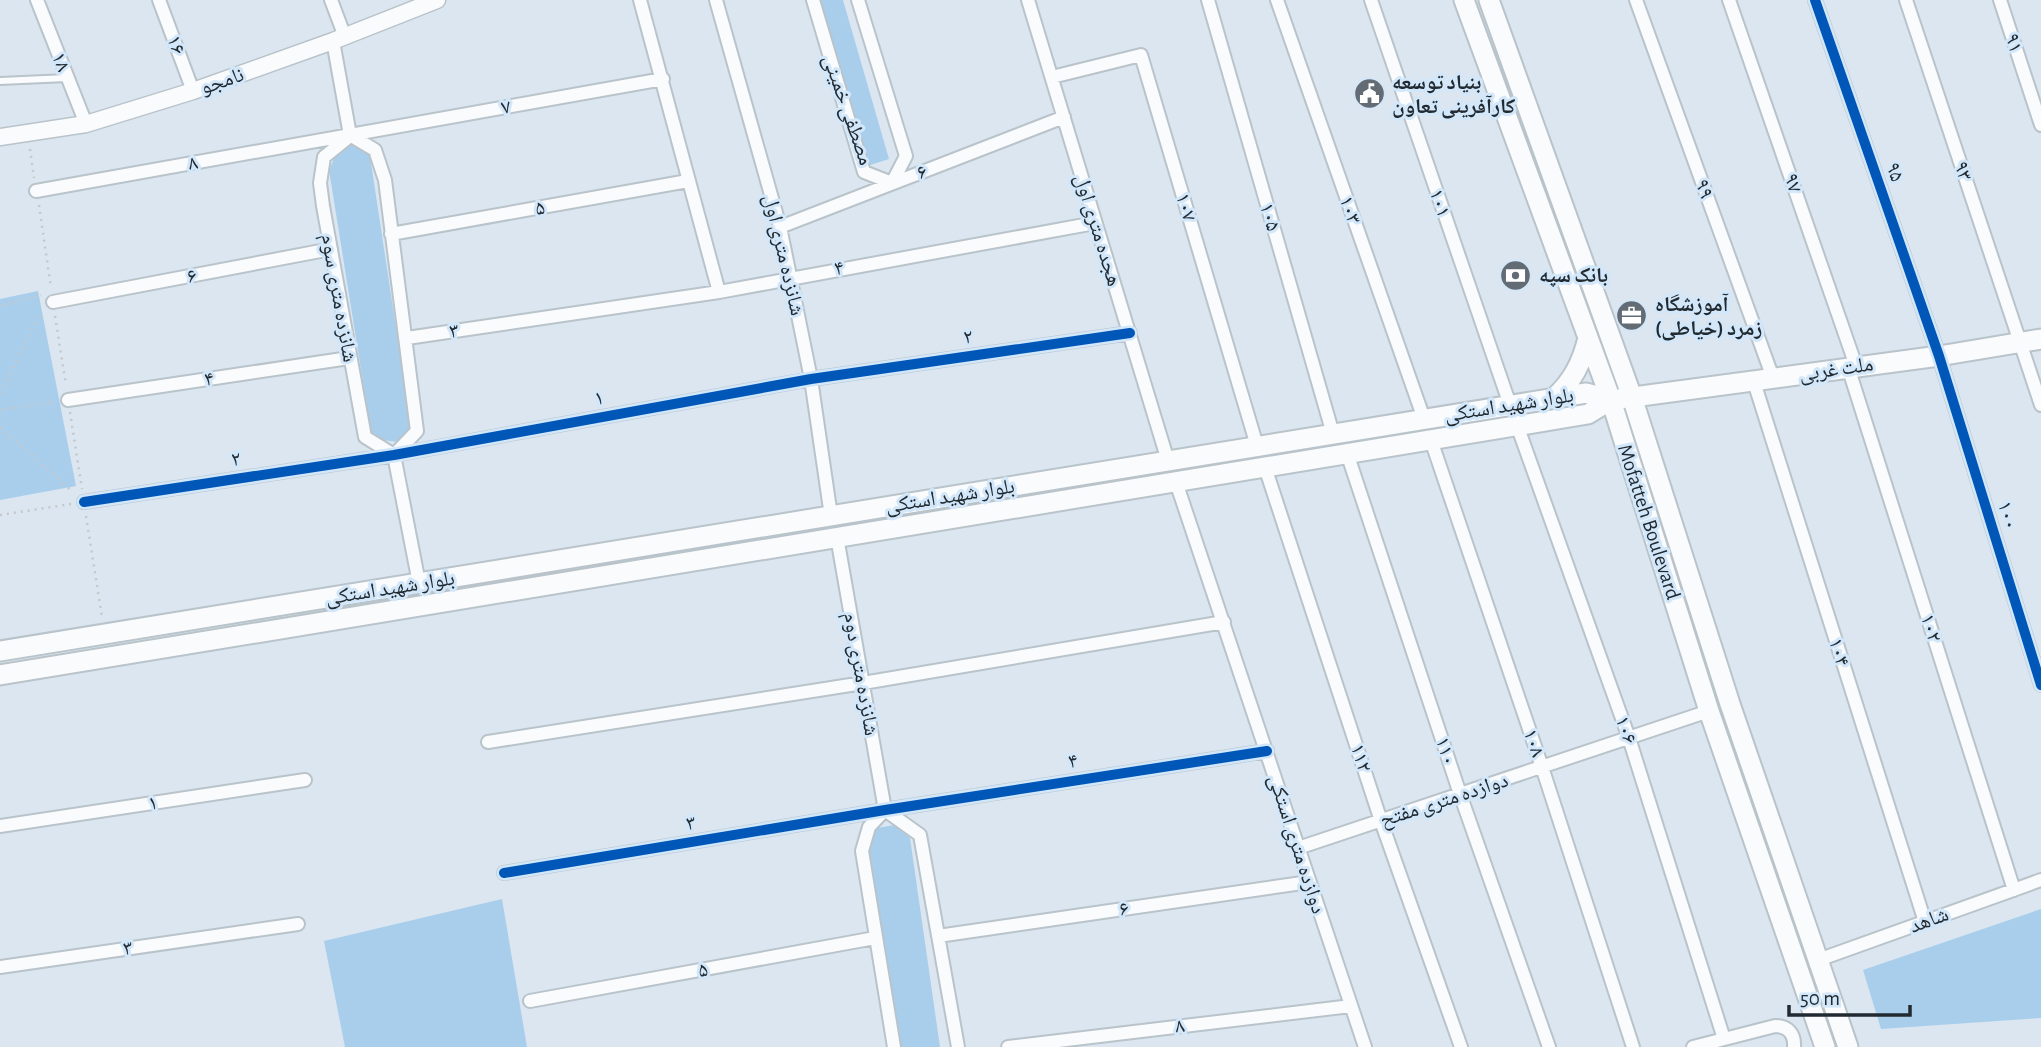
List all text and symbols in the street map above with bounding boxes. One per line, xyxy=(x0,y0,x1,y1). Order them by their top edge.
street label: ۹۱ xyxy=(2001,31,2027,55)
street label: ۱۶ xyxy=(163,33,189,57)
street label: ۱۸ xyxy=(48,49,74,75)
street label: مصطفی خمینی xyxy=(817,52,877,169)
street label: نامجو xyxy=(198,64,247,98)
place label: بنیاد توسعه کارآفرینی تعاون xyxy=(1392,72,1515,119)
public building icon: بنیاد توسعه کارآفرینی تعاون xyxy=(1352,77,1386,111)
street label: ۷ xyxy=(500,96,512,118)
street label: ۸ xyxy=(187,152,199,174)
street label: ۹۳ xyxy=(1950,159,1976,183)
street label: ۹۵ xyxy=(1882,160,1908,184)
street label: ۶ xyxy=(914,161,930,183)
street label: هجده متری اول xyxy=(1070,171,1125,289)
street label: ۹۷ xyxy=(1780,171,1806,195)
street label: ۹۹ xyxy=(1691,177,1717,201)
street label: ۱۰۱ xyxy=(1425,186,1455,220)
street label: ۱۰۷ xyxy=(1172,190,1200,224)
street label: شانزده متری اول xyxy=(759,192,808,318)
street label: ۱۰۳ xyxy=(1335,193,1365,227)
street label: ۵ xyxy=(534,197,546,219)
street label: ۱۰۵ xyxy=(1256,201,1284,233)
street label: شانزده متری سوم xyxy=(314,232,361,364)
street label: ۴ xyxy=(833,257,845,279)
bank icon: بانک سپه xyxy=(1499,258,1533,292)
street label: ۶ xyxy=(185,265,199,287)
place label: بانک سپه xyxy=(1539,265,1608,287)
place label: آموزشگاه زمرد (خیاطی) xyxy=(1655,293,1762,341)
office icon: آموزشگاه زمرد (خیاطی) xyxy=(1615,299,1649,333)
street label: ۳ xyxy=(448,320,460,342)
street label: ۲ xyxy=(962,326,974,348)
street label: ملت غربی xyxy=(1798,353,1875,387)
street label: ۴ xyxy=(203,368,215,390)
street label: بلوار شهید استکی xyxy=(1443,384,1575,428)
street label: ۱ xyxy=(593,387,605,409)
street label: Mofatteh Boulevard xyxy=(1614,442,1684,602)
street label: ۲ xyxy=(230,448,242,470)
street label: بلوار شهید استکی xyxy=(884,475,1016,519)
street label: ۱۰۰ xyxy=(1994,498,2022,532)
street label: بلوار شهید استکی xyxy=(324,567,456,611)
street label: شانزده متری دوم xyxy=(837,611,882,738)
street label: ۱۰۲ xyxy=(1917,611,1945,645)
street label: ۱۰۴ xyxy=(1825,635,1853,669)
street label: ۱۰۶ xyxy=(1611,713,1641,747)
street label: ۱۰۸ xyxy=(1519,726,1549,760)
street label: ۱۱۰ xyxy=(1432,734,1460,768)
street label: ۱۱۲ xyxy=(1347,741,1375,775)
street label: ۴ xyxy=(1067,750,1079,772)
street label: دوازده متری مفتح xyxy=(1377,769,1511,833)
street label: دوازده متری استکی xyxy=(1263,772,1329,917)
street label: ۱ xyxy=(147,792,159,814)
street label: ۳ xyxy=(685,812,697,834)
street label: ۶ xyxy=(1118,898,1130,920)
street label: شاهد xyxy=(1907,903,1951,937)
street label: ۳ xyxy=(122,937,134,959)
street label: ۵ xyxy=(697,959,709,981)
scale bar xyxy=(1789,974,1910,1018)
text: 50 m xyxy=(1800,988,1840,1009)
street label: ۸ xyxy=(1174,1015,1186,1037)

